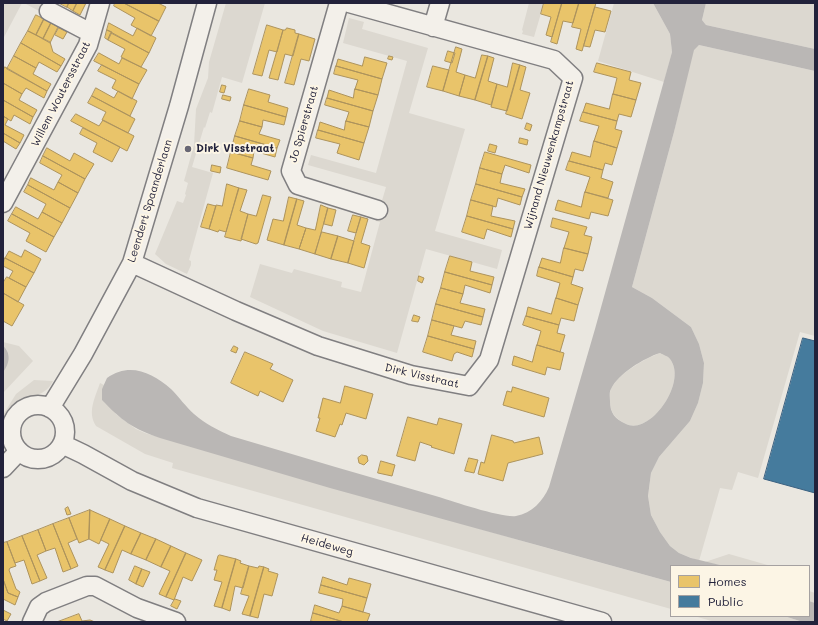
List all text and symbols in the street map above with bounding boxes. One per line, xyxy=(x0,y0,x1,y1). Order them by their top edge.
street label: Willem Woutersstraat xyxy=(29,39,93,149)
street label: Wijnand Nieuwenkampstraat xyxy=(521,79,577,231)
street label: Jo Spierstraat xyxy=(287,84,321,164)
street label: Leendert Spaanderlaan xyxy=(125,138,175,264)
place label: Dirk Visstraat xyxy=(196,142,274,156)
marker: Dirk Visstraat xyxy=(183,144,193,154)
street label: Dirk Visstraat xyxy=(384,361,460,391)
street label: Heideweg xyxy=(299,531,355,559)
legend xyxy=(670,565,810,617)
text: Homes xyxy=(708,573,747,589)
text: Public xyxy=(708,593,743,609)

